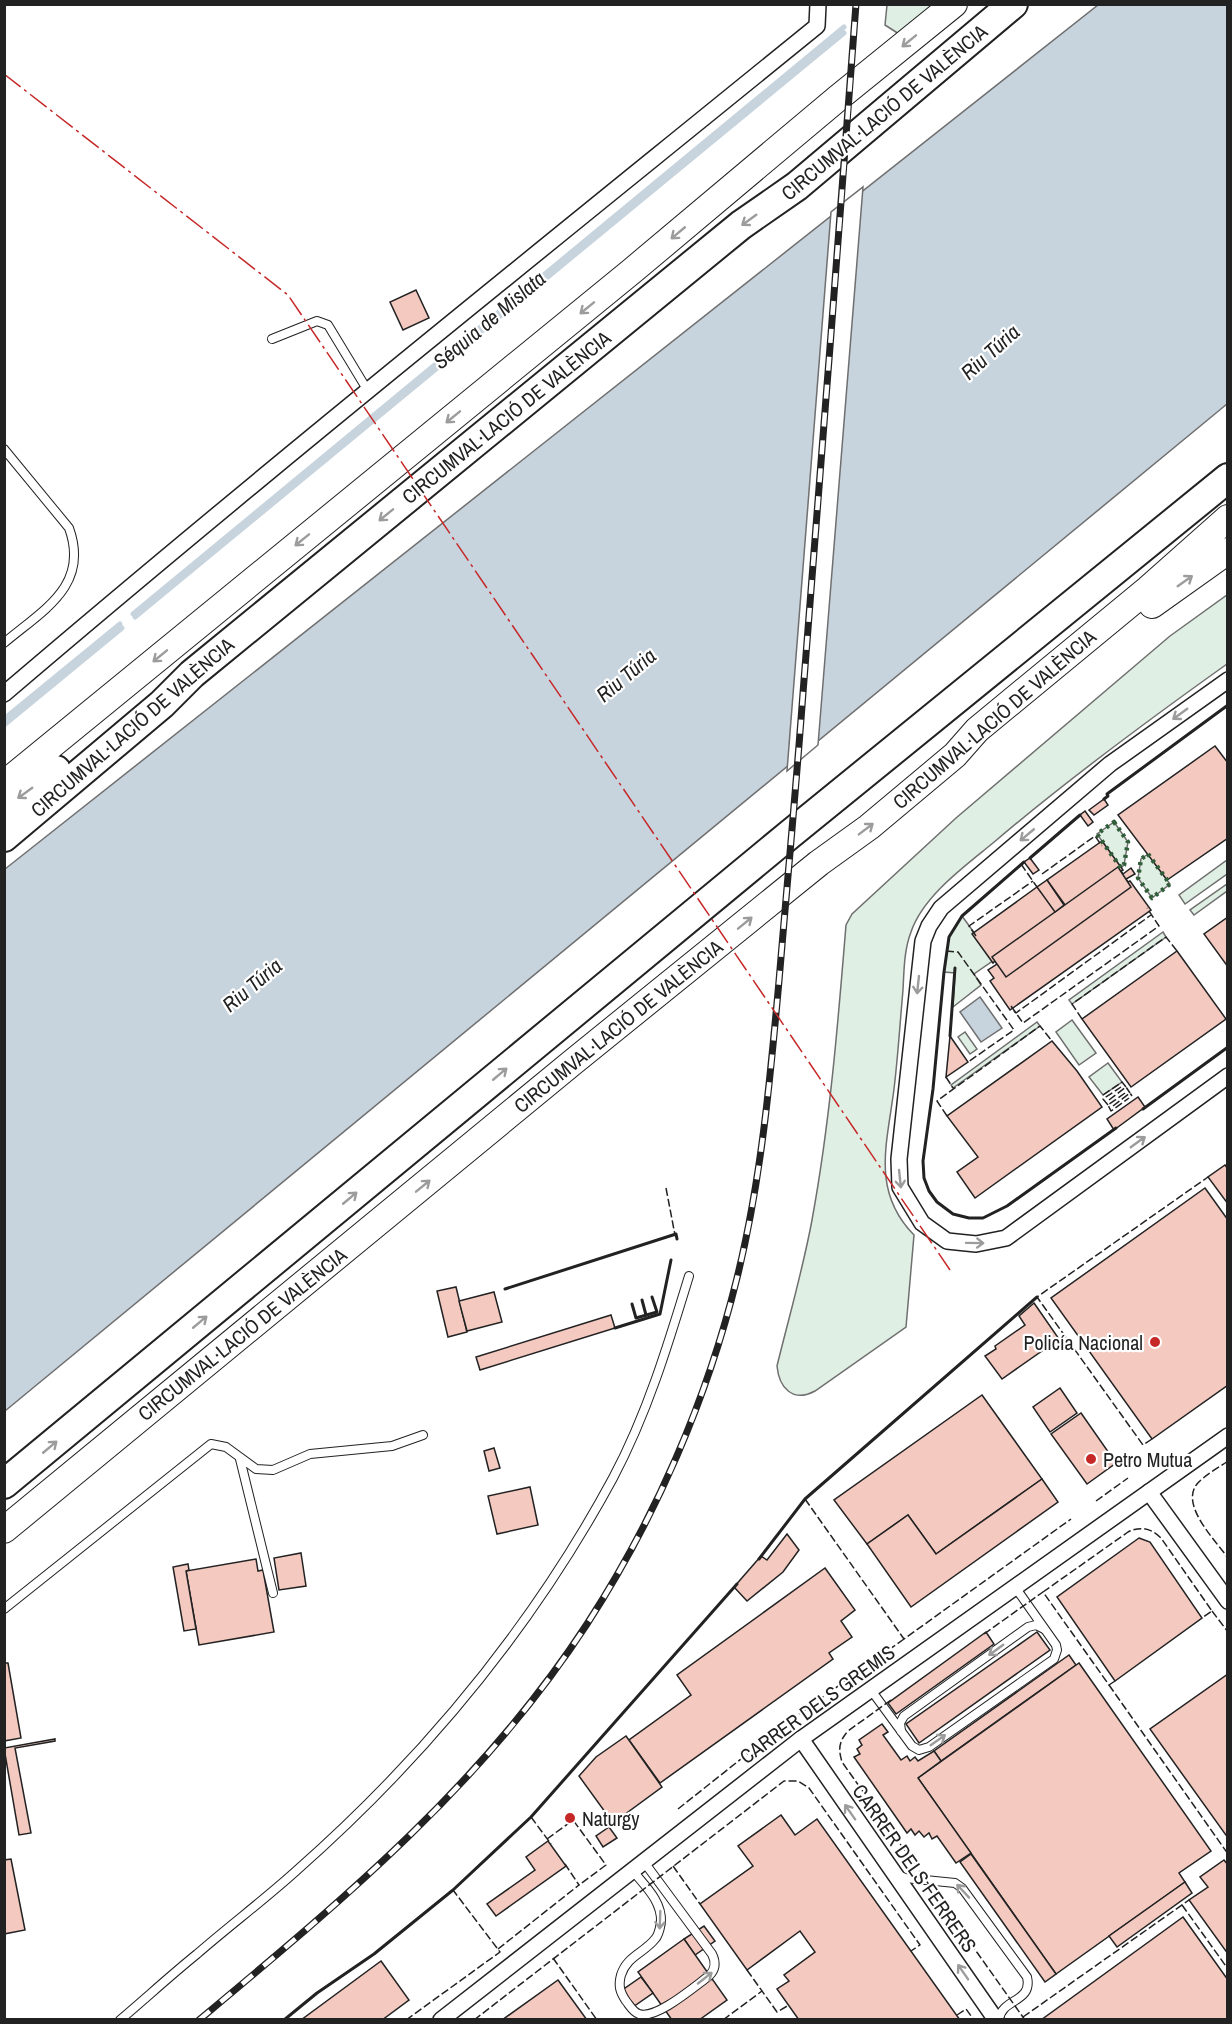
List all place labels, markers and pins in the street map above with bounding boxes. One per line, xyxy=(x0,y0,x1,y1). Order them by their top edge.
place label: Policía Nacional xyxy=(1024,1329,1143,1356)
marker: Policía Nacional xyxy=(1148,1335,1162,1349)
place label: Petro Mutua xyxy=(1103,1446,1192,1473)
marker: Petro Mutua xyxy=(1084,1452,1098,1466)
place label: Naturgy xyxy=(582,1805,640,1832)
marker: Naturgy xyxy=(563,1811,577,1825)

